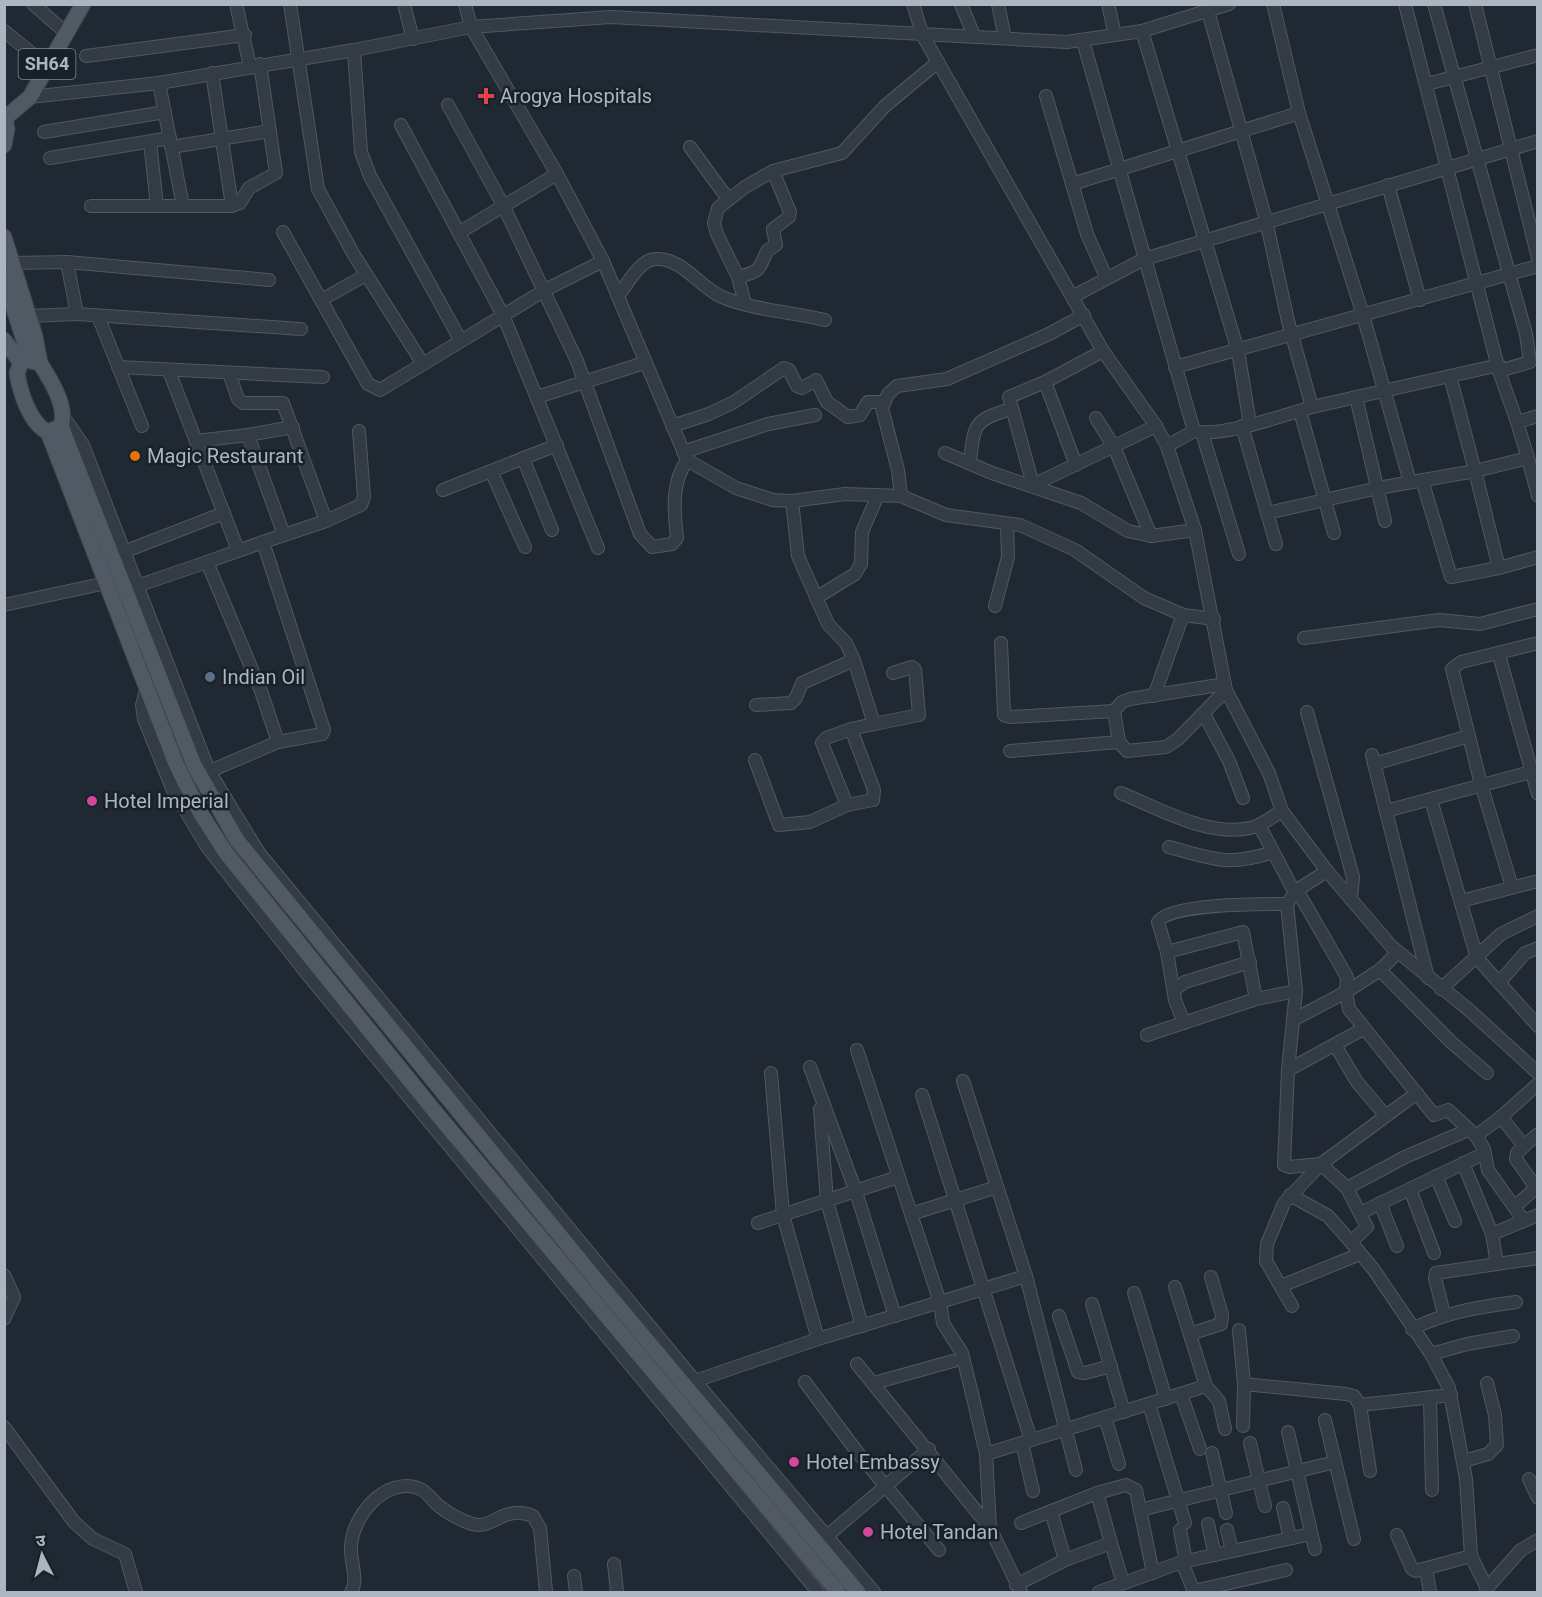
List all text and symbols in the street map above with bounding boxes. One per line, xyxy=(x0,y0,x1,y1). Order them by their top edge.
road number: SH64 xyxy=(18,49,76,79)
place label: Arogya Hospitals xyxy=(500,84,652,108)
marker: Arogya Hospitals xyxy=(477,87,495,105)
place label: Magic Restaurant xyxy=(147,444,303,468)
marker: Magic Restaurant xyxy=(128,449,142,463)
place label: Indian Oil xyxy=(222,665,305,689)
marker: Indian Oil xyxy=(203,670,217,684)
place label: Hotel Imperial xyxy=(104,789,229,813)
marker: Hotel Imperial xyxy=(85,794,99,808)
place label: Hotel Embassy xyxy=(806,1450,940,1474)
marker: Hotel Embassy xyxy=(787,1455,801,1469)
place label: Hotel Tandan xyxy=(880,1520,998,1544)
north arrow xyxy=(12,1525,72,1585)
marker: Hotel Tandan xyxy=(861,1525,875,1539)
text: उ xyxy=(35,1531,47,1551)

